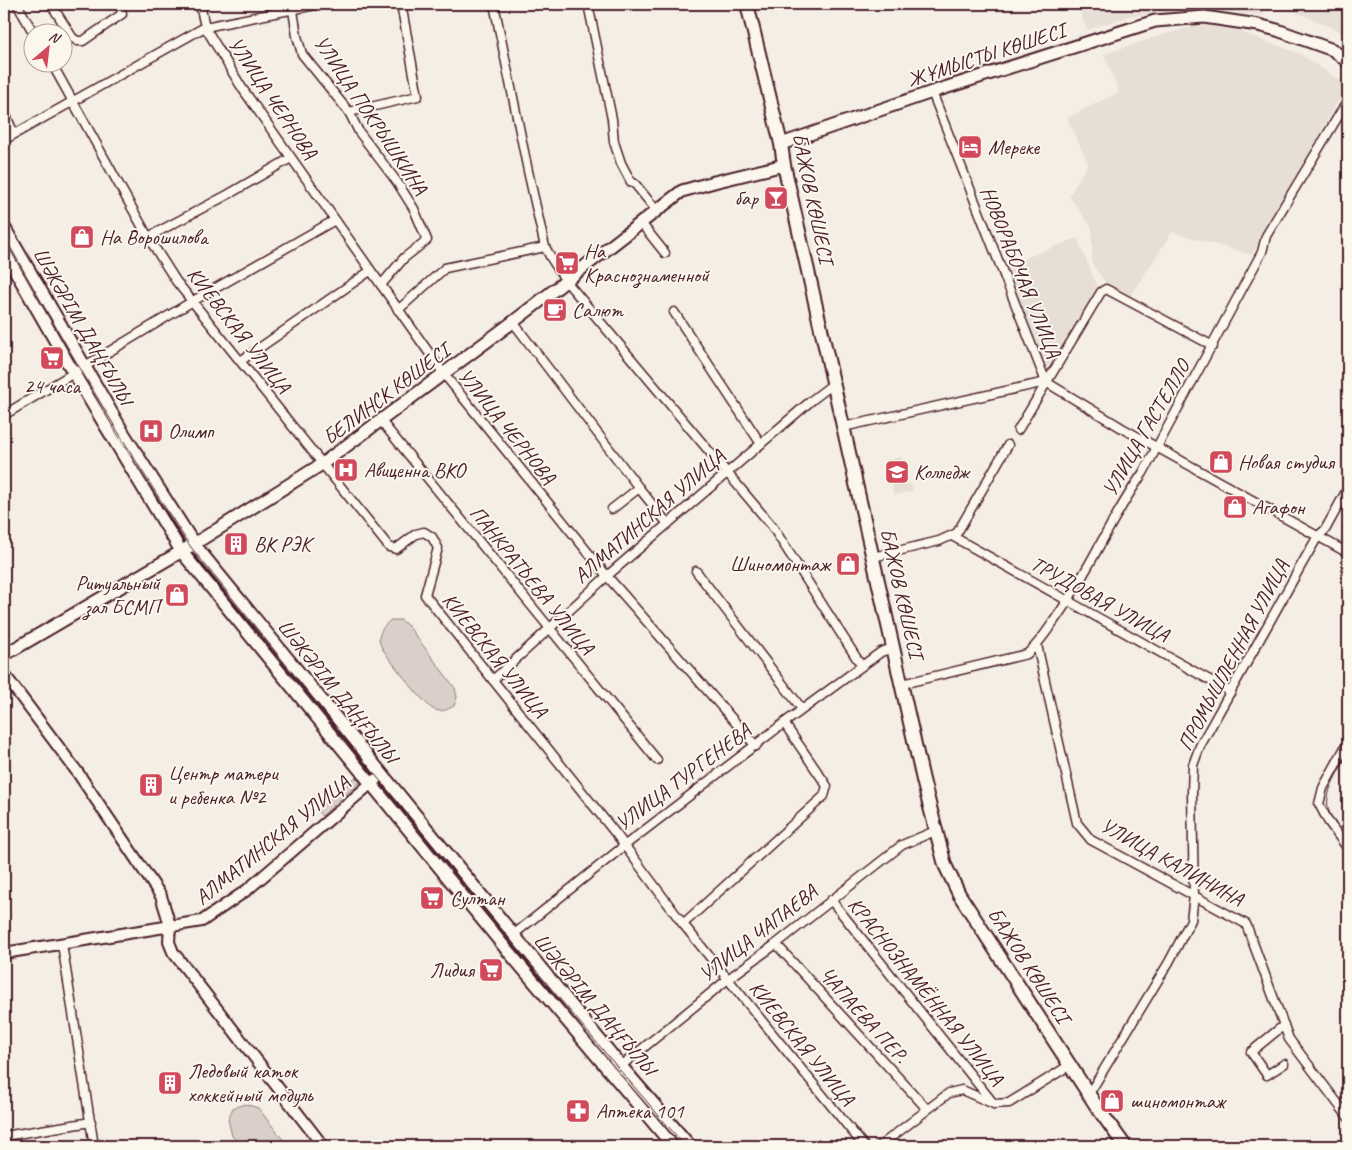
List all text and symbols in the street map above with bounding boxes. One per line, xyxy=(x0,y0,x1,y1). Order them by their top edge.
street label: ЖҰМЫСТЫ КӨШЕСІ xyxy=(904,16,1073,93)
north arrow xyxy=(22,22,72,72)
text: N xyxy=(46,27,64,48)
street label: УЛИЦА ПОКРЫШКИНА xyxy=(308,31,434,200)
street label: УЛИЦА ЧЕРНОВА xyxy=(223,32,324,164)
street label: БАЖОВ КӨШЕСІ xyxy=(787,131,840,270)
hotel icon: Мереке xyxy=(957,134,983,160)
place label: Мереке xyxy=(988,134,1040,160)
street label: НОВОРАБОЧАЯ УЛИЦА xyxy=(975,182,1067,362)
place label: бар xyxy=(734,185,759,211)
bar icon: бар xyxy=(763,185,789,211)
shop icon: На Ворошилова xyxy=(69,224,95,250)
place label: На Ворошилова xyxy=(100,224,210,250)
place label: На Краснознаменной xyxy=(584,238,710,289)
street label: ШӘКӘРІМ ДАҢҒЫЛЫ xyxy=(27,243,141,413)
supermarket icon: На Краснознаменной xyxy=(554,250,580,276)
street label: КИЕВСКАЯ УЛИЦА xyxy=(182,262,297,399)
cafe icon: Салют xyxy=(542,297,568,323)
place label: Салют xyxy=(572,297,624,323)
street label: БЕЛИНСК КӨШЕСІ xyxy=(317,335,458,450)
supermarket icon: 24 часа xyxy=(39,345,65,371)
street label: УЛИЦА ГАСТЕЛЛО xyxy=(1096,353,1197,501)
street label: УЛИЦА ЧЕРНОВА xyxy=(452,363,562,490)
place label: 24 часа xyxy=(24,373,82,399)
hospital icon: Олимп xyxy=(138,418,164,444)
place label: Олимп xyxy=(168,418,215,444)
street label: АЛМАТИНСКАЯ УЛИЦА xyxy=(568,443,730,589)
shop icon: Новая студия xyxy=(1208,449,1234,475)
place label: Новая студия xyxy=(1238,449,1336,475)
hospital icon: Авиценна ВКО xyxy=(333,457,359,483)
place label: Авиценна ВКО xyxy=(364,457,468,483)
school or university icon: Колледж xyxy=(884,459,910,485)
place label: Колледж xyxy=(914,459,971,485)
shop icon: Агафон xyxy=(1222,494,1248,520)
place label: Агафон xyxy=(1252,494,1306,520)
street label: ПАНКРАТЬЕВА УЛИЦА xyxy=(464,500,601,661)
street label: БАЖОВ КӨШЕСІ xyxy=(874,526,931,665)
building icon: ВК РЭК xyxy=(223,531,249,557)
place label: ВК РЭК xyxy=(254,531,315,557)
street label: ТРУДОВАЯ УЛИЦА xyxy=(1026,550,1175,648)
place label: Шиномонтаж xyxy=(730,551,832,577)
shop icon: Шиномонтаж xyxy=(835,551,861,577)
street label: ПРОМЫШЛЕННАЯ УЛИЦА xyxy=(1172,555,1295,755)
place label: Ритуальный зал БСМП xyxy=(76,570,163,621)
shop icon: Ритуальный зал БСМП xyxy=(164,582,190,608)
street label: КИЕВСКАЯ УЛИЦА xyxy=(437,587,554,724)
street label: ШӘКӘРІМ ДАҢҒЫЛЫ xyxy=(272,614,406,771)
street label: УЛИЦА ТУРГЕНЕВА xyxy=(610,717,757,836)
place label: Центр матери и ребенка №2 xyxy=(168,760,279,810)
street label: АЛМАТИНСКАЯ УЛИЦА xyxy=(189,769,355,910)
building icon: Центр матери и ребенка №2 xyxy=(138,772,164,798)
street label: УЛИЦА КАЛИНИНА xyxy=(1096,812,1249,913)
street label: УЛИЦА ЧАПАЕВА xyxy=(694,878,823,987)
supermarket icon: Султан xyxy=(419,885,445,911)
place label: Султан xyxy=(450,885,506,911)
street label: КРАСНОЗНАМЁННАЯ УЛИЦА xyxy=(842,892,1010,1091)
street label: БАЖОВ КӨШЕСІ xyxy=(982,902,1078,1031)
street label: ШӘКӘРІМ ДАҢҒЫЛЫ xyxy=(528,928,665,1083)
place label: Лидия xyxy=(430,957,476,983)
supermarket icon: Лидия xyxy=(478,957,504,983)
street label: ЧАПАЕВА ПЕР. xyxy=(814,961,915,1069)
street label: КИЕВСКАЯ УЛИЦА xyxy=(744,975,861,1112)
place label: Ледовый каток хоккейный модуль xyxy=(188,1058,314,1108)
building icon: Ледовый каток хоккейный модуль xyxy=(157,1070,183,1096)
shop icon: шиномонтаж xyxy=(1099,1088,1125,1114)
place label: шиномонтаж xyxy=(1130,1088,1227,1114)
pharmacy icon: Аптека 101 xyxy=(565,1098,591,1124)
place label: Аптека 101 xyxy=(596,1098,685,1124)

